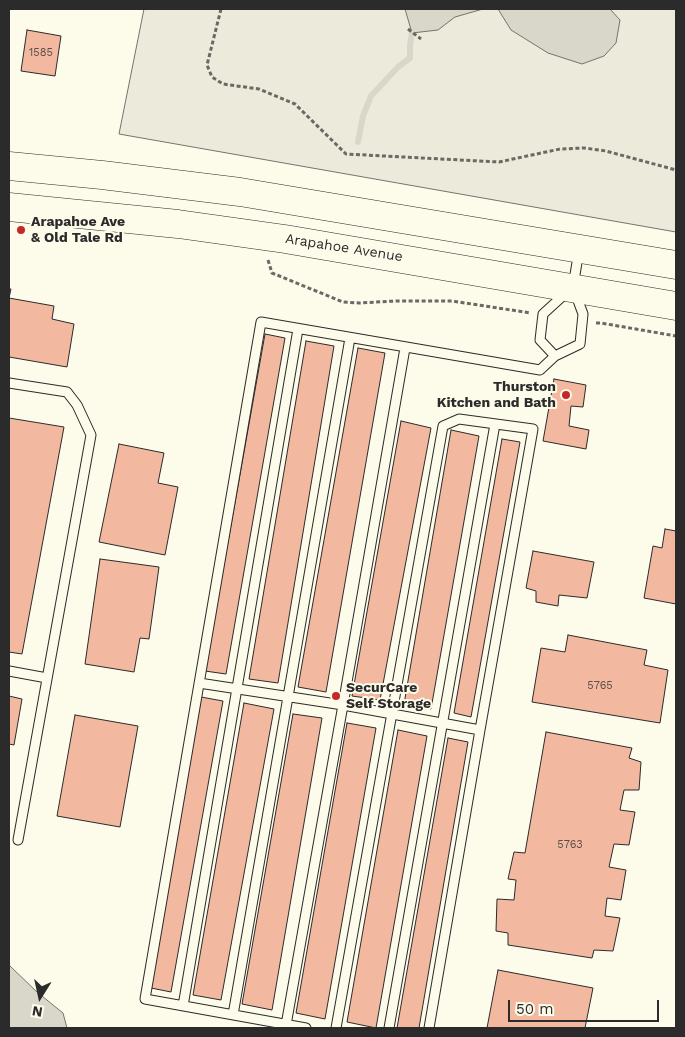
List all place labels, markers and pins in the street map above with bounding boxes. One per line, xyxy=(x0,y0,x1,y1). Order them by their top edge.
place label: Arapahoe Ave & Old Tale Rd xyxy=(31,214,125,246)
marker: Arapahoe Ave & Old Tale Rd xyxy=(15,224,27,236)
place label: Thurston Kitchen and Bath xyxy=(437,379,556,412)
marker: Thurston Kitchen and Bath xyxy=(560,389,572,401)
place label: SecurCare Self Storage xyxy=(346,680,431,712)
marker: SecurCare Self Storage xyxy=(330,690,342,702)

